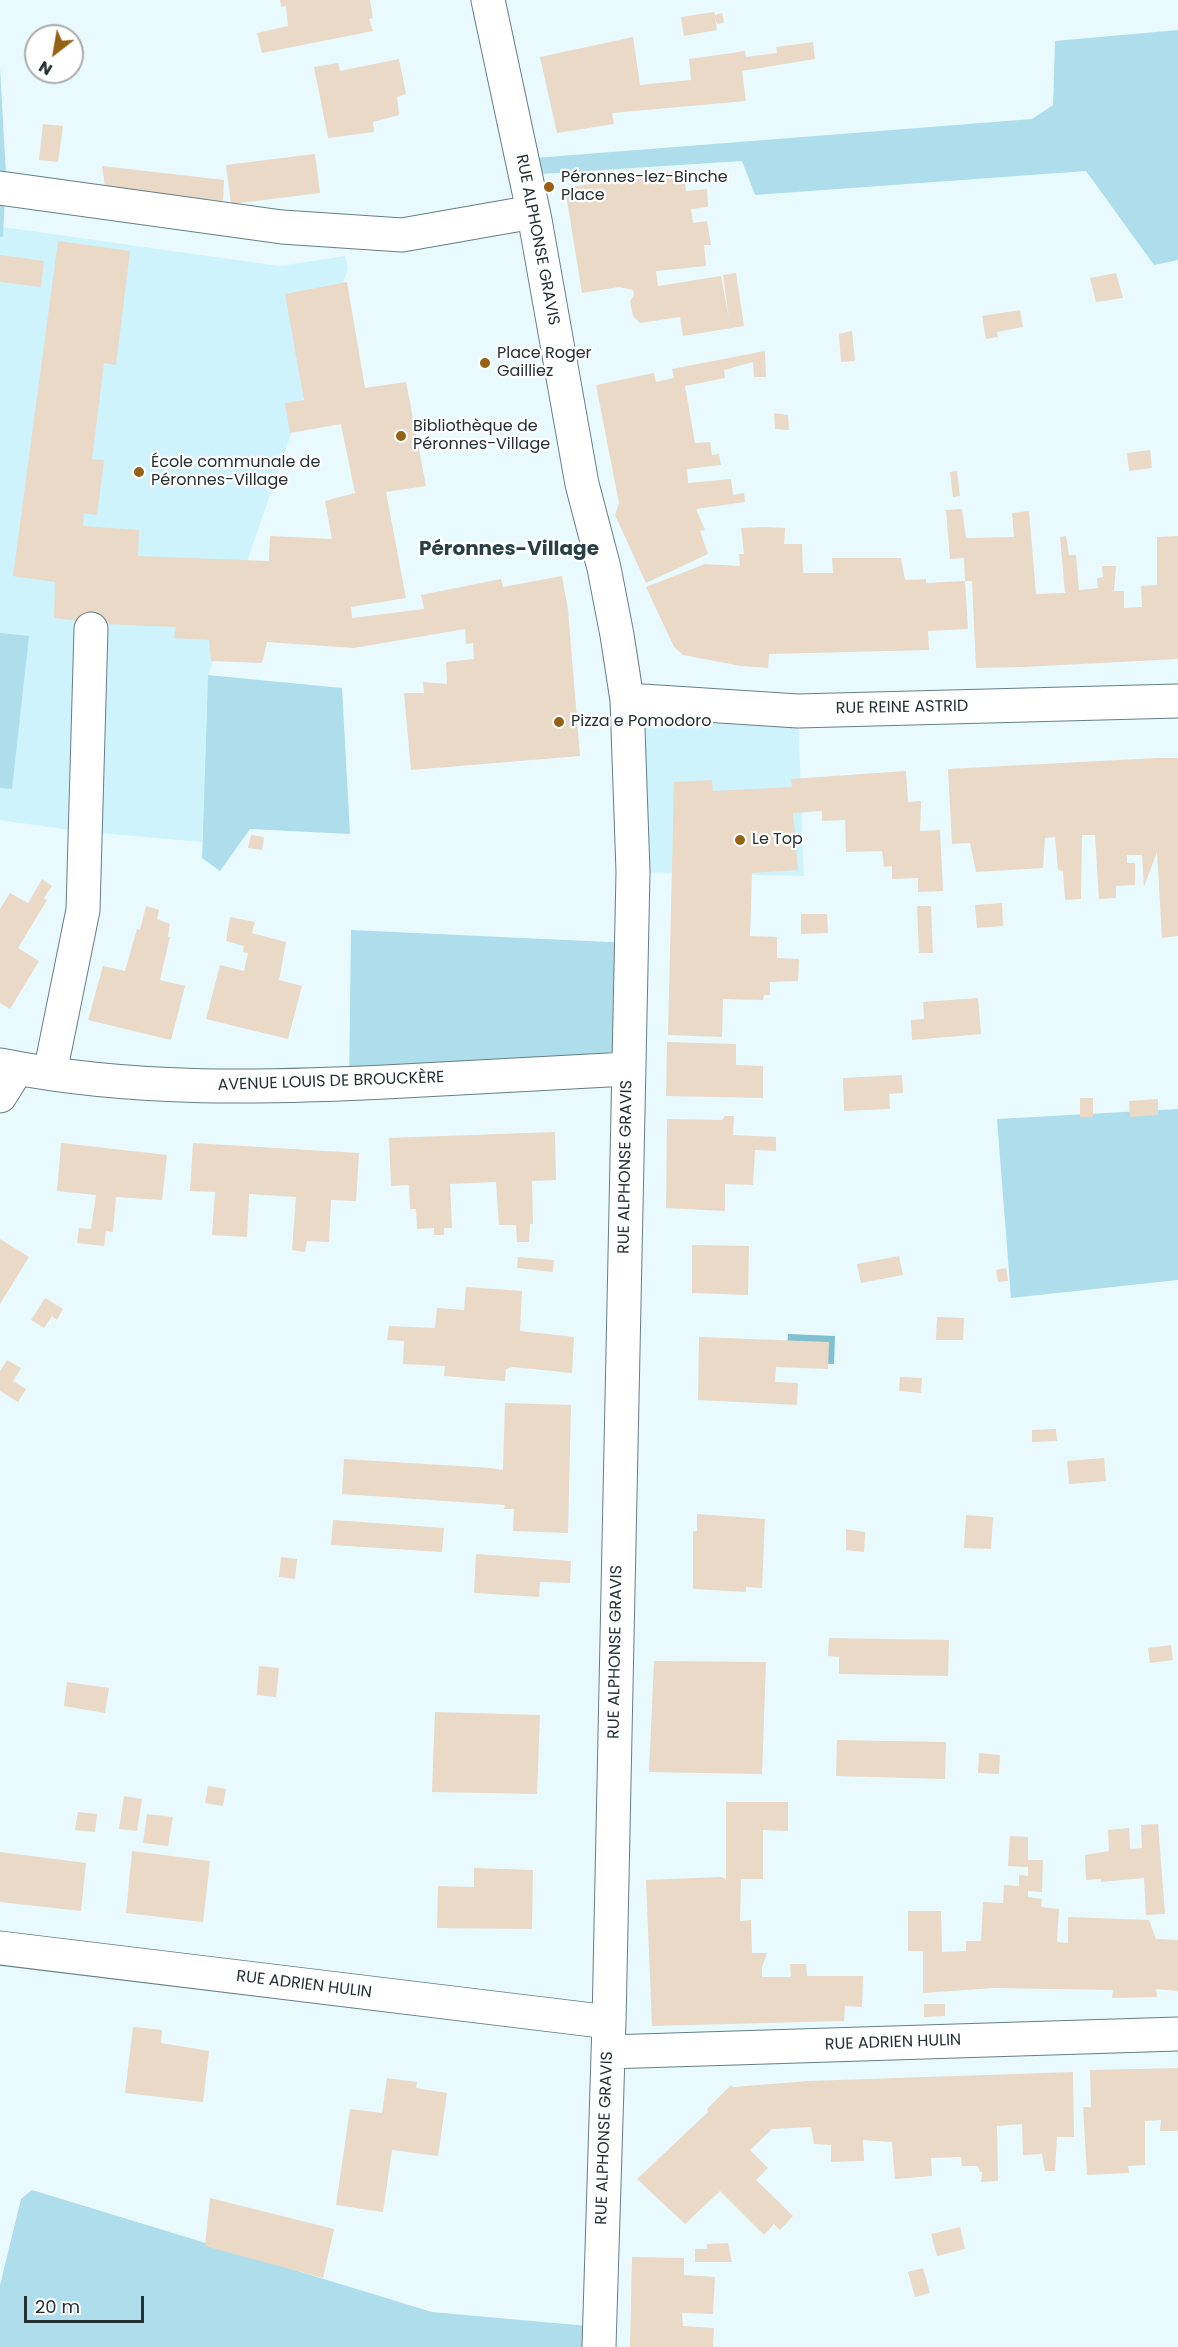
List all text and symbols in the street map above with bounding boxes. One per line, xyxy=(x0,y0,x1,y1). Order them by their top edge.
north arrow xyxy=(24,24,84,84)
text: N xyxy=(34,55,57,81)
street label: RUE ALPHONSE GRAVIS xyxy=(511,153,563,327)
place label: Péronnes-lez-Binche Place xyxy=(561,168,728,206)
marker: Péronnes-lez-Binche Place xyxy=(542,180,556,194)
place label: Place Roger Gailliez xyxy=(497,344,592,382)
marker: Place Roger Gailliez xyxy=(478,356,492,370)
place label: Bibliothèque de Péronnes-Village xyxy=(413,417,550,455)
marker: Bibliothèque de Péronnes-Village xyxy=(394,429,408,443)
place label: École communale de Péronnes-Village xyxy=(151,453,320,491)
marker: École communale de Péronnes-Village xyxy=(132,465,146,479)
district label: Péronnes-Village xyxy=(419,538,599,562)
street label: RUE REINE ASTRID xyxy=(836,697,968,719)
place label: Pizza e Pomodoro xyxy=(571,712,712,732)
marker: Pizza e Pomodoro xyxy=(552,715,566,729)
place label: Le Top xyxy=(752,830,803,850)
marker: Le Top xyxy=(733,833,747,847)
street label: AVENUE LOUIS DE BROUCKÈRE xyxy=(217,1068,445,1096)
street label: RUE ALPHONSE GRAVIS xyxy=(615,1080,637,1254)
street label: RUE ALPHONSE GRAVIS xyxy=(605,1565,627,1739)
street label: RUE ADRIEN HULIN xyxy=(235,1967,373,2003)
street label: RUE ADRIEN HULIN xyxy=(824,2031,962,2055)
street label: RUE ALPHONSE GRAVIS xyxy=(592,2051,618,2225)
scale bar xyxy=(27,2284,147,2322)
text: 20 m xyxy=(35,2294,80,2319)

